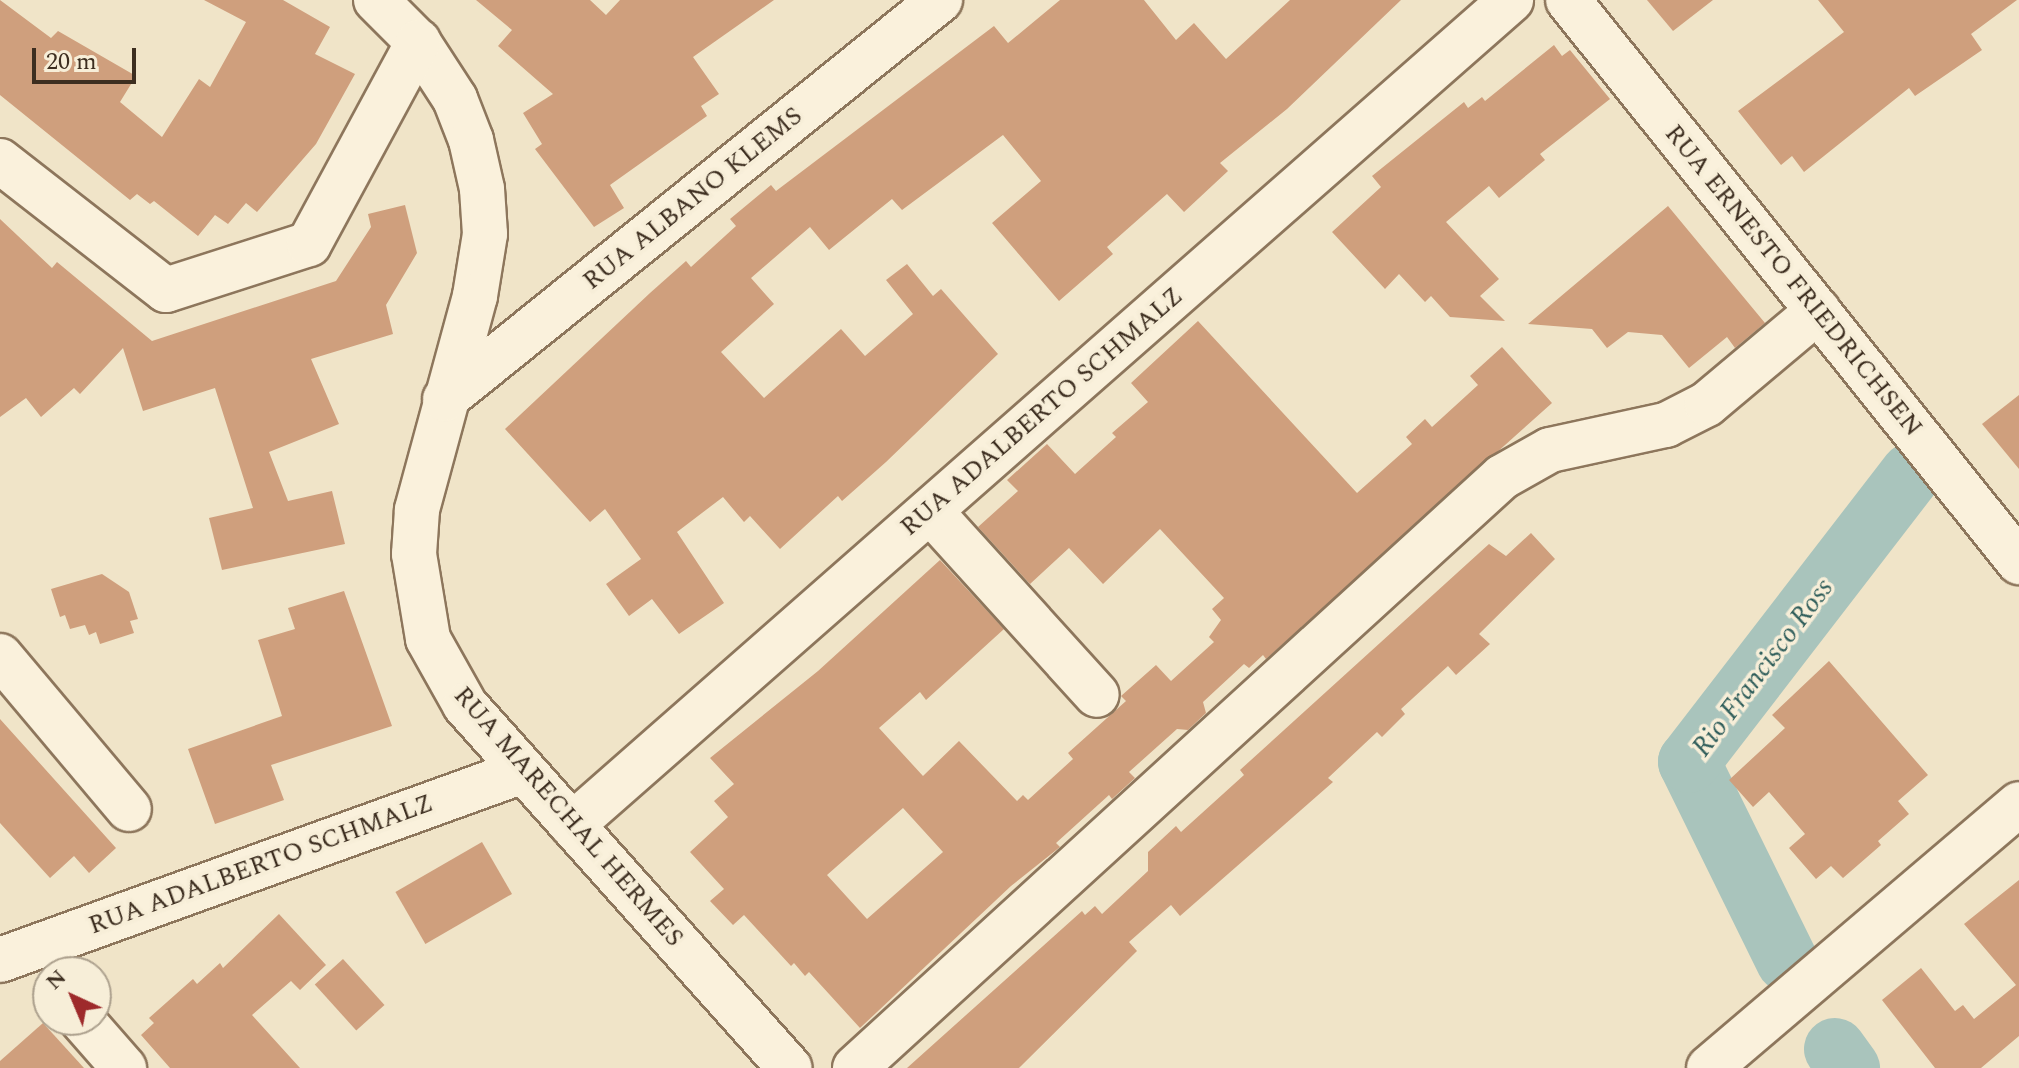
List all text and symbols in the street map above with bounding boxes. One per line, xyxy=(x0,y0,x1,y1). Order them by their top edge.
scale bar xyxy=(36,32,140,82)
text: 20 m xyxy=(46,44,97,80)
street label: RUA ALBANO KLEMS xyxy=(577,101,809,297)
street label: RUA ERNESTO FRIEDRICHSEN xyxy=(1657,119,1929,443)
street label: RUA ADALBERTO SCHMALZ xyxy=(894,281,1190,543)
water label: Rio Francisco Ross xyxy=(1685,573,1841,763)
street label: RUA MARECHAL HERMES xyxy=(447,681,689,953)
street label: RUA ADALBERTO SCHMALZ xyxy=(85,788,437,942)
north arrow xyxy=(32,956,112,1036)
text: N xyxy=(38,962,74,998)

